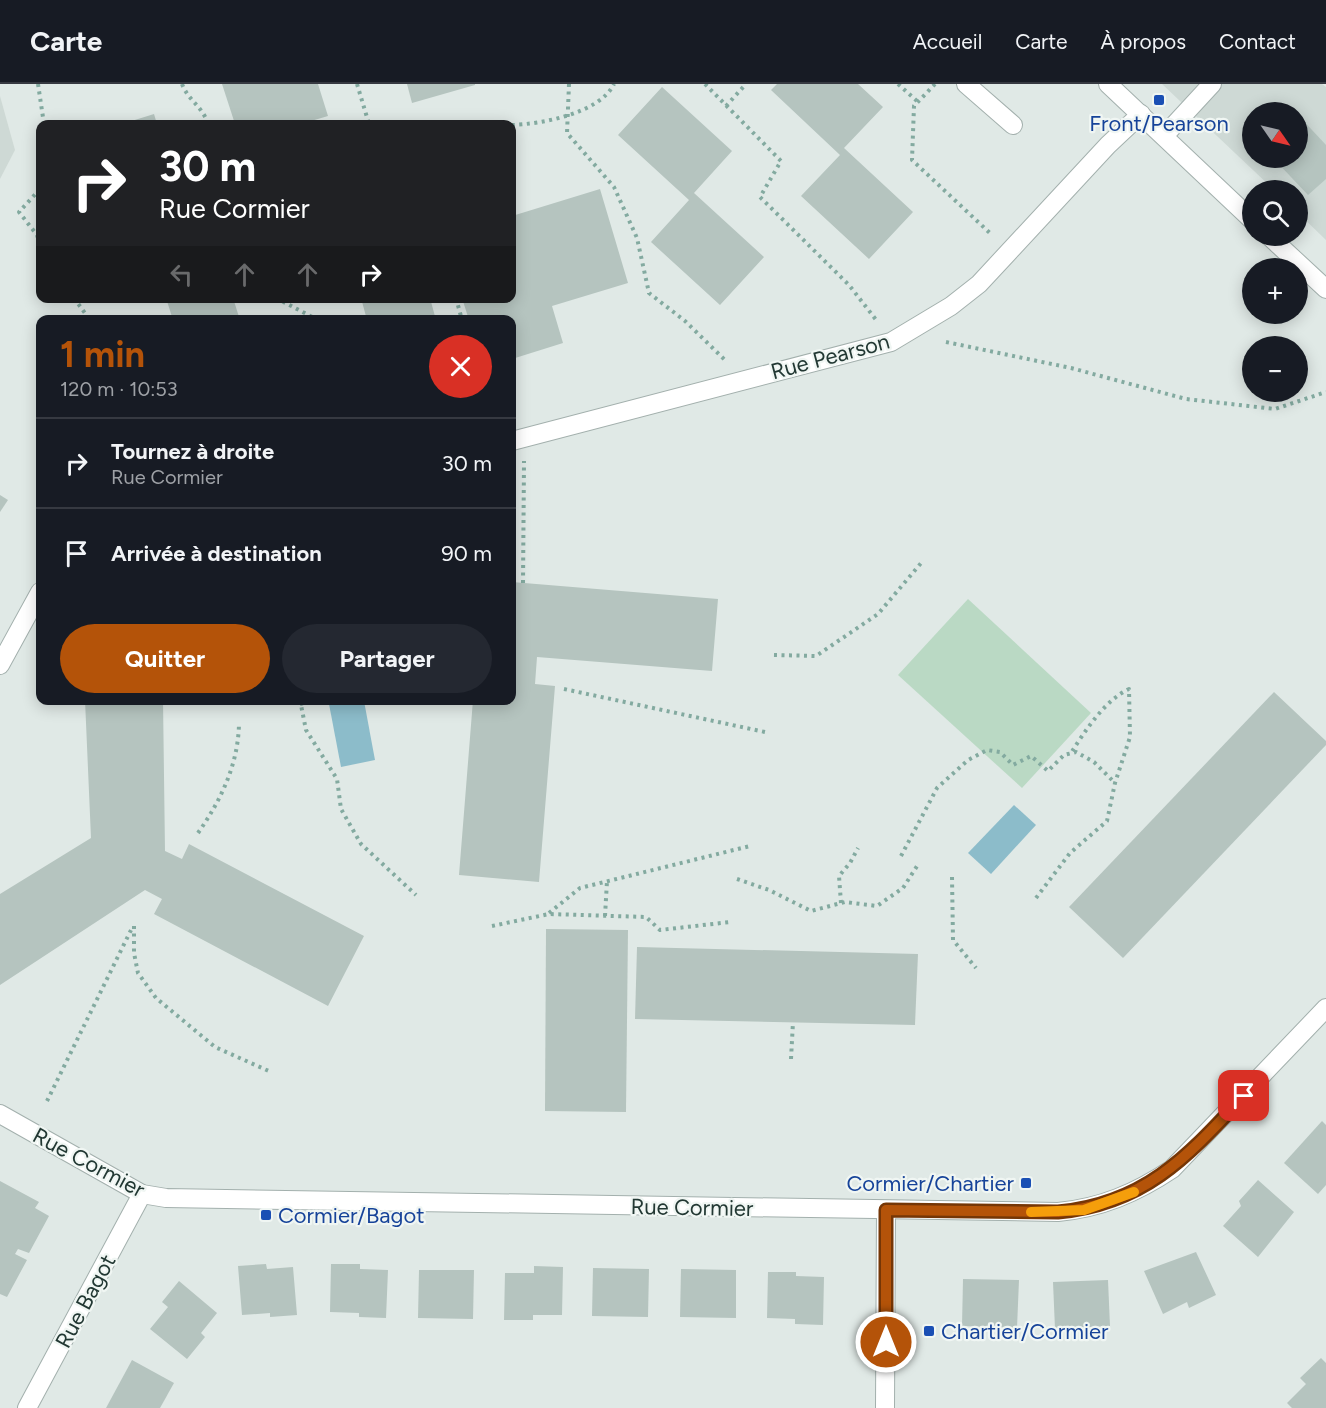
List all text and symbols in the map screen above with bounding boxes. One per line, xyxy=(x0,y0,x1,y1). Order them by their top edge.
text: Carte xyxy=(30,24,102,58)
text: Accueil xyxy=(913,29,982,54)
text: Carte xyxy=(1015,29,1068,54)
text: À propos xyxy=(1101,29,1186,54)
text: Contact xyxy=(1219,29,1296,54)
marker: Front/Pearson xyxy=(1152,93,1166,107)
north arrow xyxy=(1242,102,1308,168)
map controls xyxy=(1242,102,1308,402)
place label: Front/Pearson xyxy=(1089,110,1229,137)
text: 30 m xyxy=(159,141,256,192)
icon: right xyxy=(60,144,138,222)
button: search xyxy=(1242,180,1308,246)
text: Rue Cormier xyxy=(159,192,310,225)
icon: left xyxy=(165,258,198,291)
icon: ahead xyxy=(228,258,261,291)
icon: ahead xyxy=(291,258,324,291)
icon: right xyxy=(354,258,387,291)
button: + xyxy=(1242,258,1308,324)
street label: Rue Pearson xyxy=(768,328,893,385)
text: 1 min xyxy=(60,333,145,376)
button: close xyxy=(429,335,492,398)
button: − xyxy=(1242,336,1308,402)
text: 120 m · 10:53 xyxy=(60,377,178,401)
text: Tournez à droite xyxy=(111,438,274,465)
icon: right xyxy=(60,447,93,480)
text: 30 m xyxy=(442,450,492,477)
text: Rue Cormier xyxy=(111,465,223,489)
icon: arrive xyxy=(60,537,93,570)
text: Arrivée à destination xyxy=(111,540,322,567)
text: 90 m xyxy=(441,540,492,567)
button: Quitter xyxy=(60,624,270,693)
button: Partager xyxy=(282,624,492,693)
pin xyxy=(1218,1070,1269,1121)
icon: arrive xyxy=(1227,1079,1260,1112)
street label: Rue Cormier xyxy=(28,1122,150,1203)
place label: Cormier/Chartier xyxy=(846,1170,1015,1197)
marker: Cormier/Chartier xyxy=(1019,1176,1033,1190)
street label: Rue Cormier xyxy=(630,1193,754,1222)
place label: Cormier/Bagot xyxy=(278,1202,425,1229)
marker: Cormier/Bagot xyxy=(259,1208,273,1222)
street label: Rue Bagot xyxy=(50,1250,121,1353)
position arrow xyxy=(854,1310,918,1374)
place label: Chartier/Cormier xyxy=(941,1318,1109,1345)
marker: Chartier/Cormier xyxy=(922,1324,936,1338)

